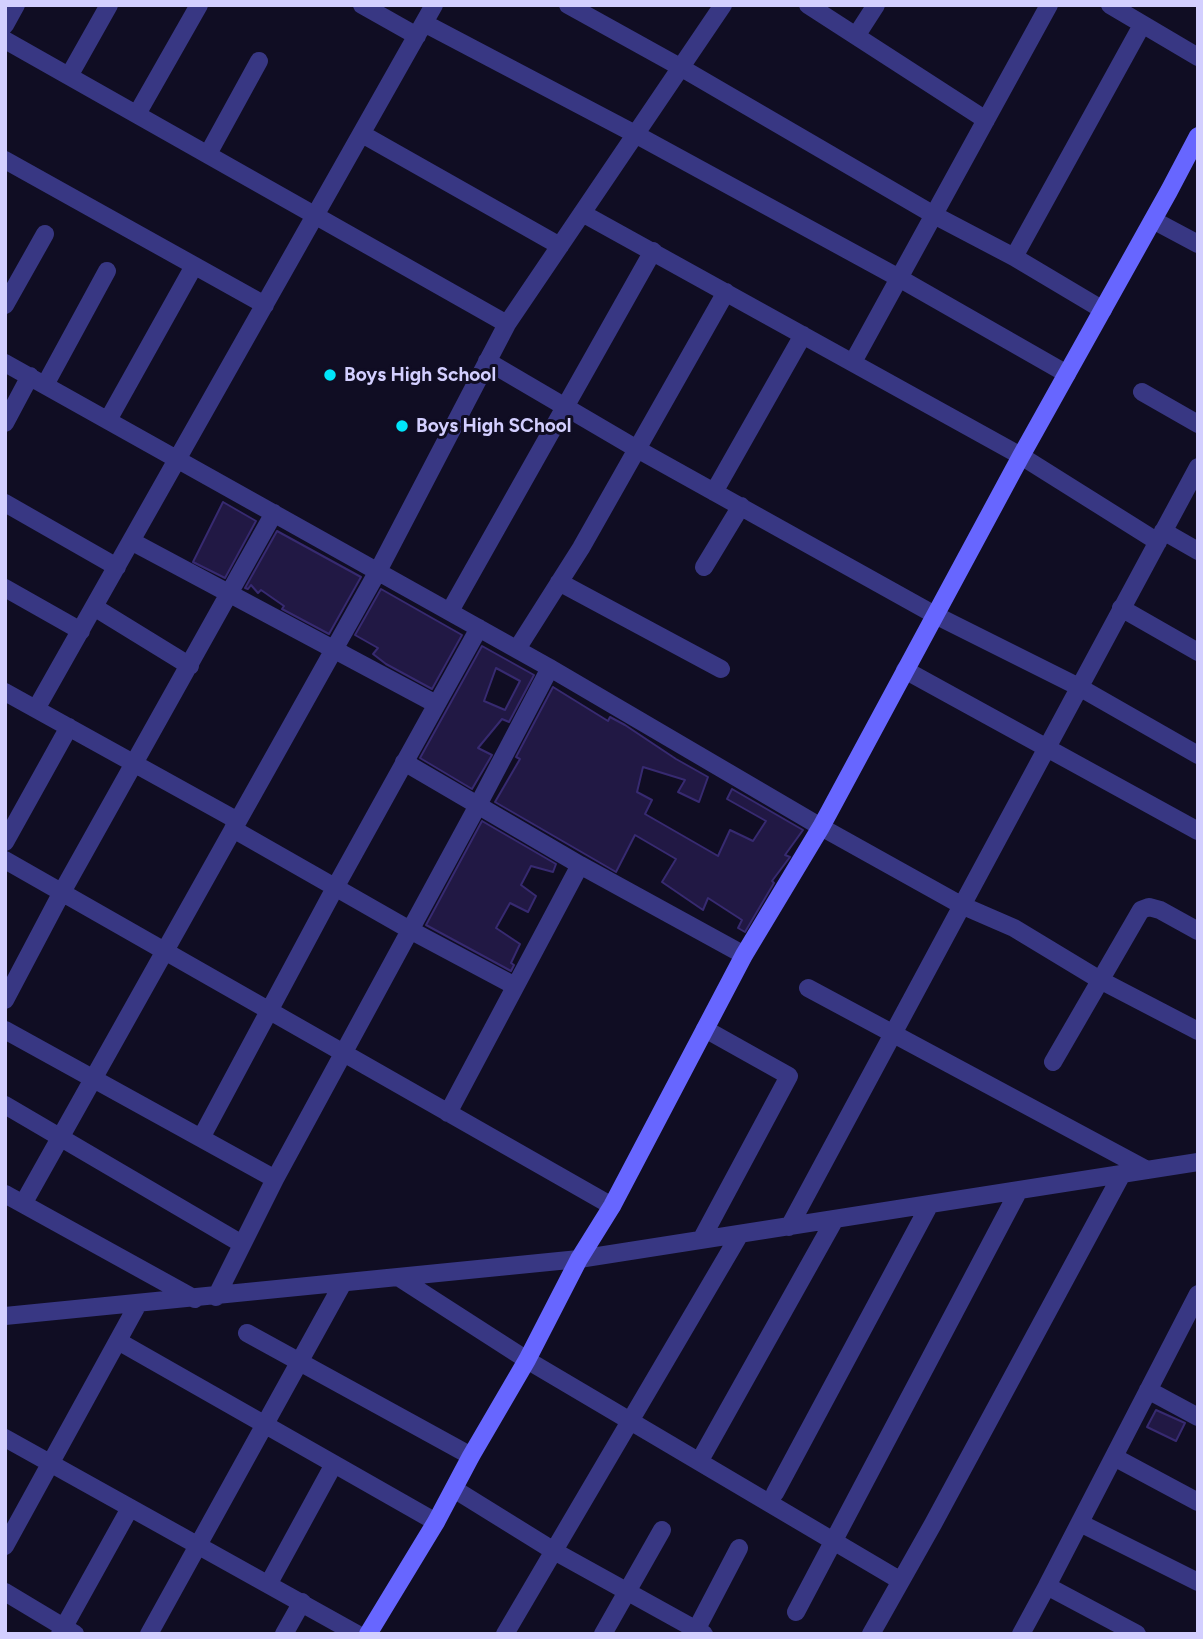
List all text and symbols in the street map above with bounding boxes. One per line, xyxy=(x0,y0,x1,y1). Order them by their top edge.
place label: Boys High School xyxy=(344,364,496,386)
marker: Boys High School xyxy=(322,367,338,383)
place label: Boys High SChool xyxy=(416,415,571,437)
marker: Boys High SChool xyxy=(394,418,410,434)

